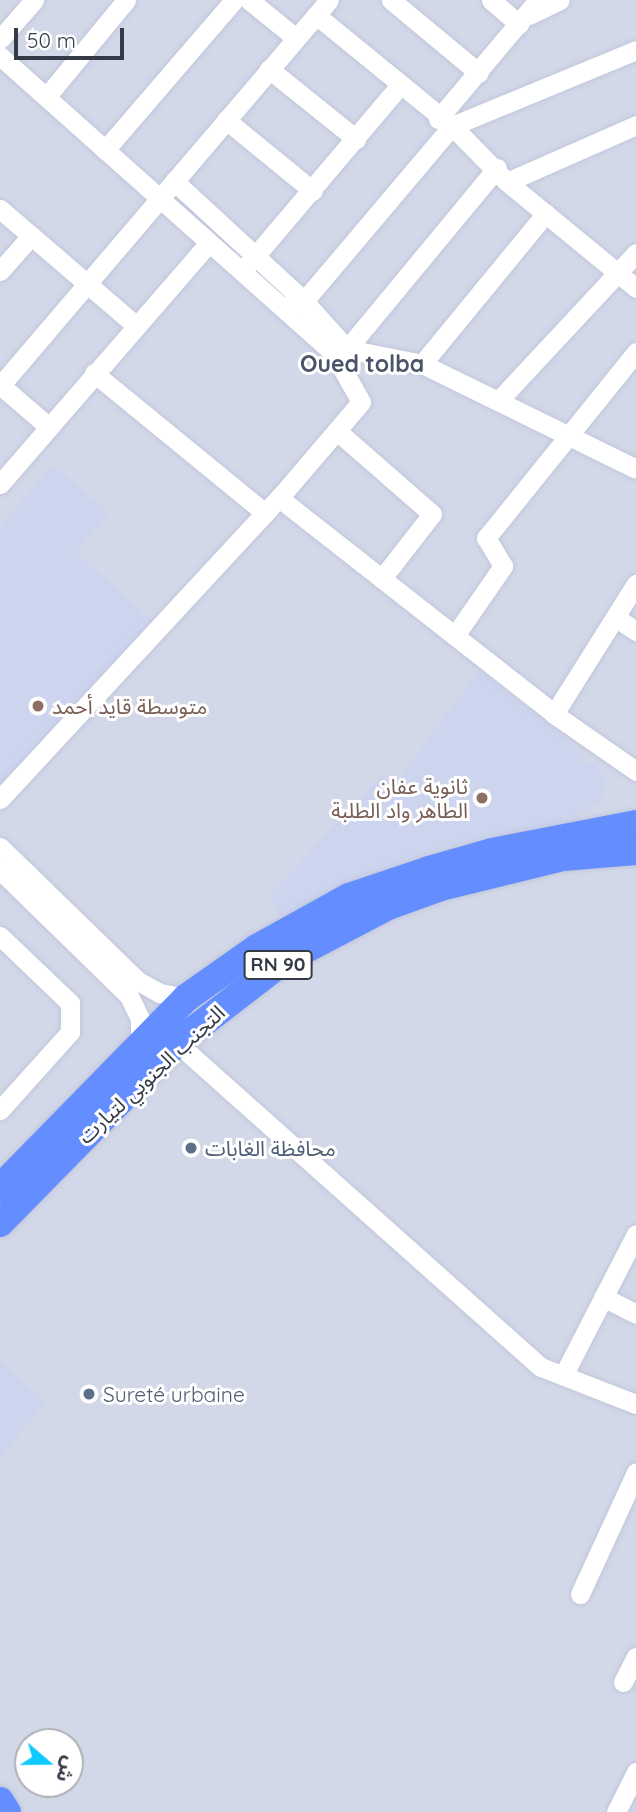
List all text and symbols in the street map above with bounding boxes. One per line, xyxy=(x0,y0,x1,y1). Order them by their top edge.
scale bar xyxy=(18,14,128,58)
text: 50 m xyxy=(27,27,76,53)
district label: Oued tolba xyxy=(300,350,424,378)
place label: متوسطة قايد أحمد xyxy=(52,693,207,719)
marker: متوسطة قايد أحمد xyxy=(30,698,46,714)
place label: ثانوية عفان الطاهر واد الطلبة xyxy=(331,773,468,823)
marker: ثانوية عفان الطاهر واد الطلبة xyxy=(474,790,490,806)
road number: RN 90 xyxy=(243,950,313,981)
street label: التجنب الجنوبي لتيارت xyxy=(73,1000,229,1148)
place label: محافظة الغابات xyxy=(205,1135,336,1161)
marker: محافظة الغابات xyxy=(183,1140,199,1156)
place label: Sureté urbaine xyxy=(103,1381,245,1407)
marker: Sureté urbaine xyxy=(81,1386,97,1402)
north arrow xyxy=(14,1728,84,1798)
text: ش xyxy=(51,1753,83,1786)

